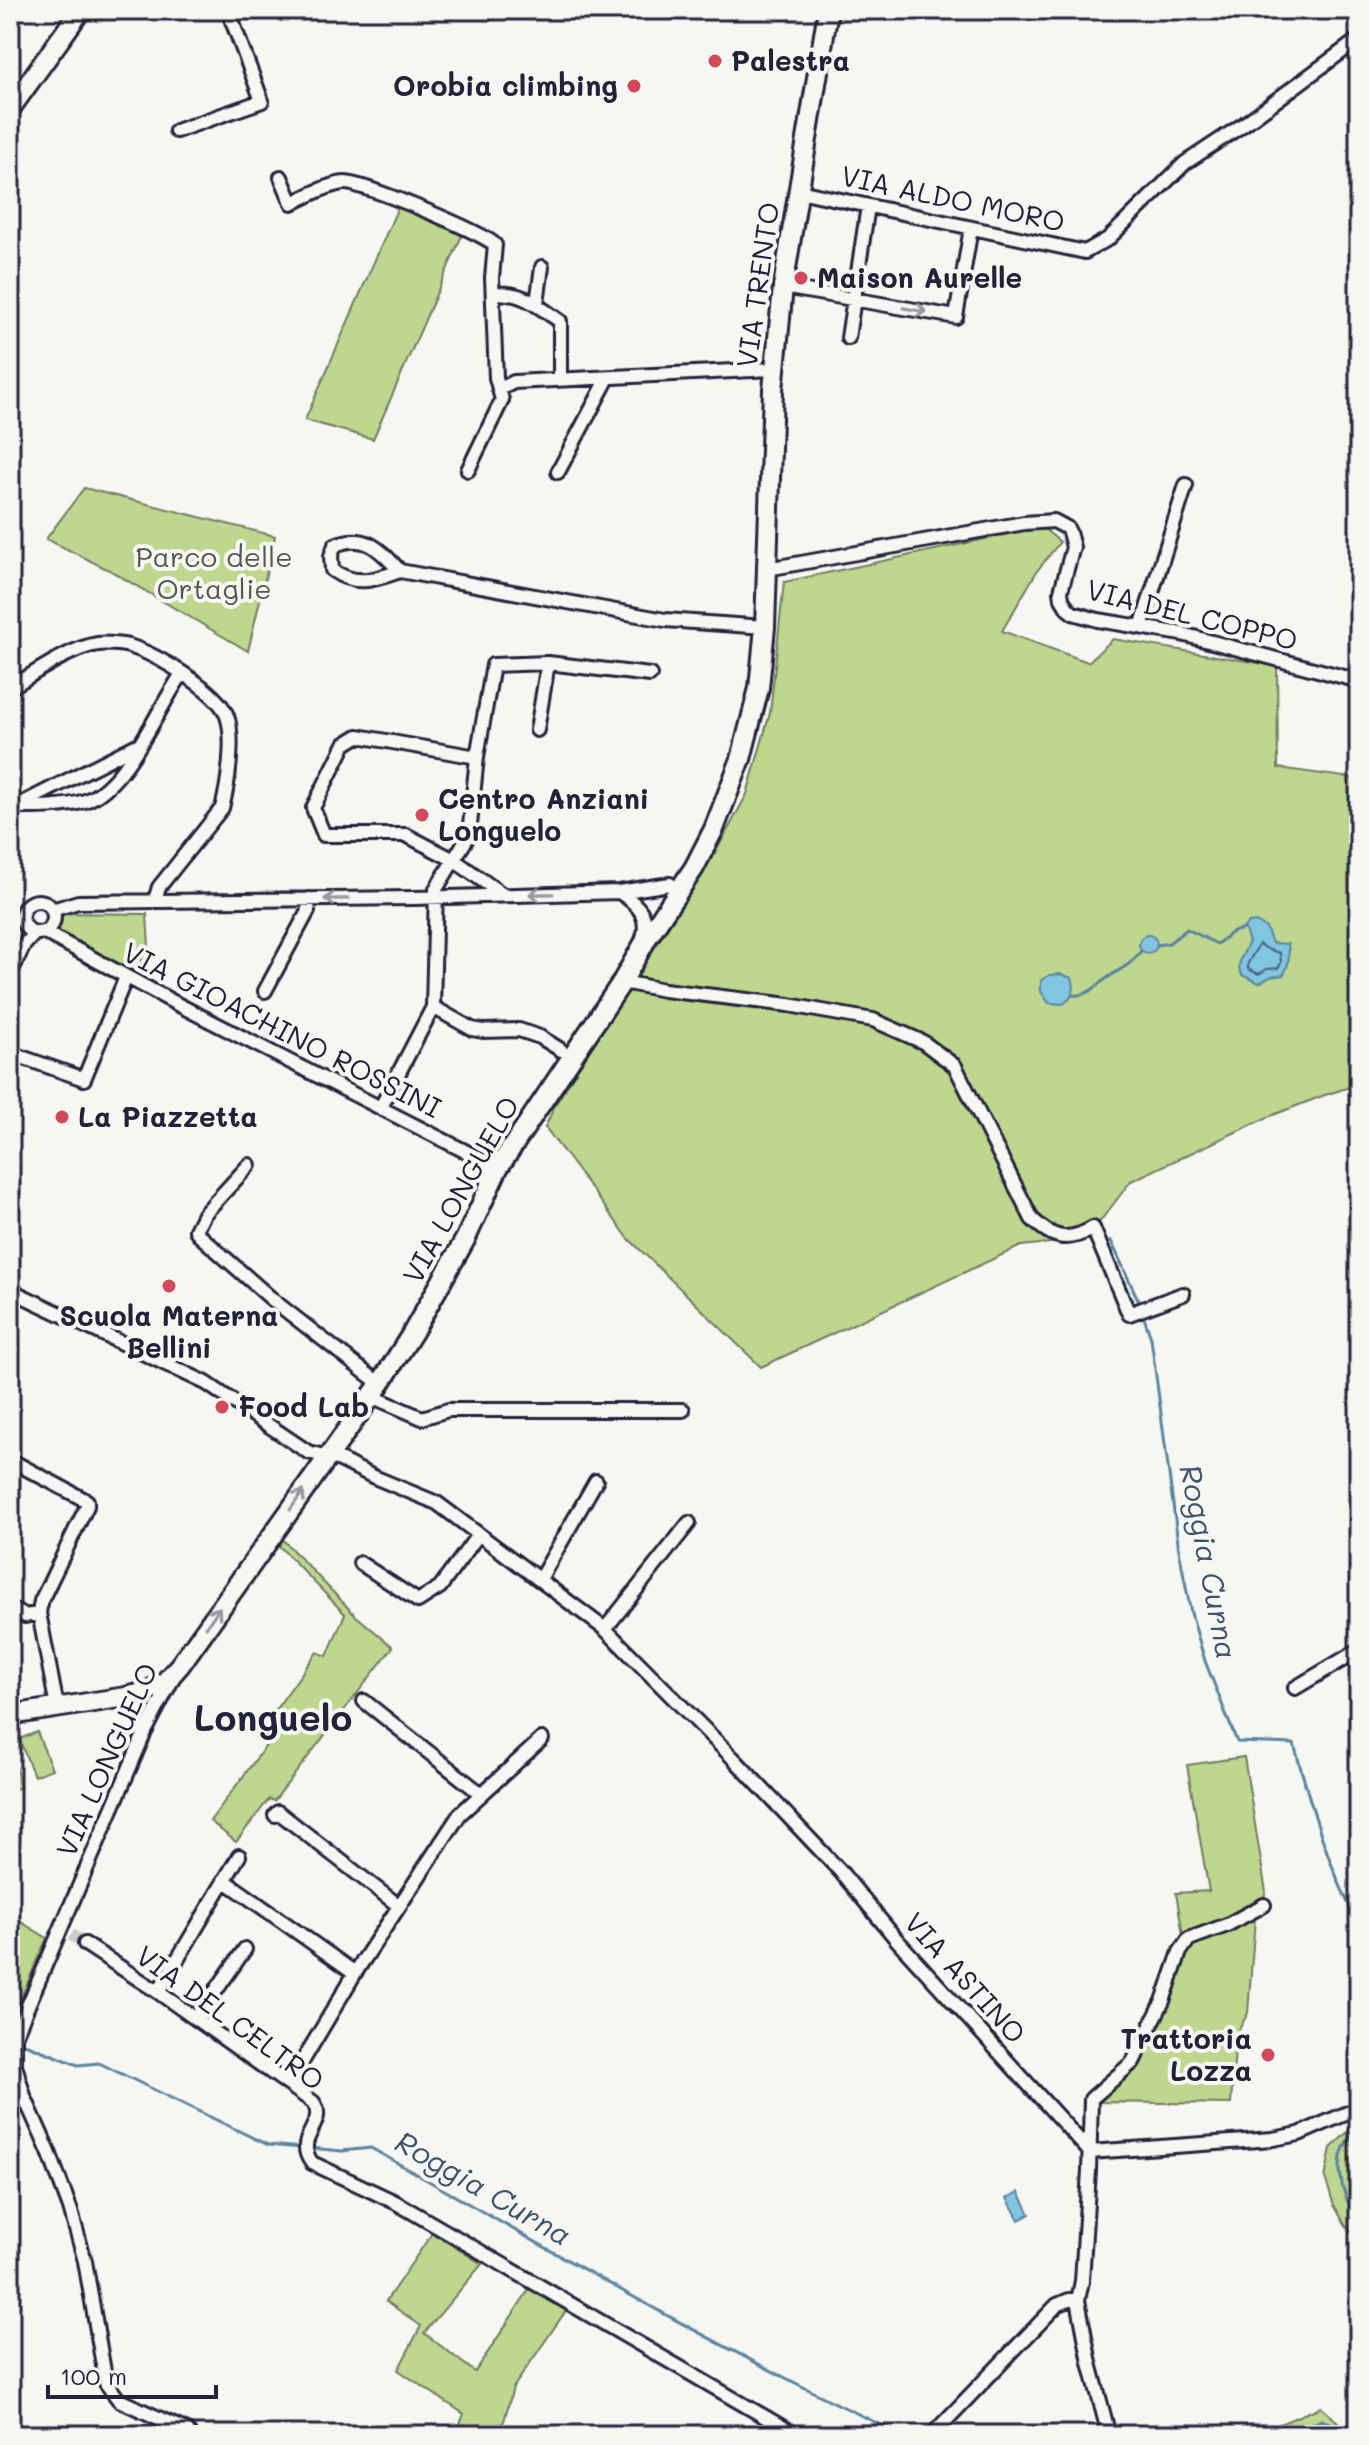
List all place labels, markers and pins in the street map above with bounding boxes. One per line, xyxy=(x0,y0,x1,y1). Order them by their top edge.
place label: Palestra xyxy=(731,42,850,78)
marker: Palestra xyxy=(706,52,724,70)
place label: Orobia climbing xyxy=(393,67,618,103)
marker: Orobia climbing xyxy=(625,77,643,95)
place label: Maison Aurelle xyxy=(817,259,1022,295)
marker: Maison Aurelle xyxy=(792,269,810,287)
place label: Centro Anziani Longuelo xyxy=(438,780,649,848)
marker: Centro Anziani Longuelo xyxy=(413,806,431,824)
place label: La Piazzetta xyxy=(78,1098,258,1134)
marker: La Piazzetta xyxy=(53,1108,71,1126)
marker: Scuola Materna Bellini xyxy=(160,1277,178,1295)
place label: Scuola Materna Bellini xyxy=(60,1297,278,1365)
place label: Food Lab xyxy=(238,1388,369,1424)
marker: Food Lab xyxy=(213,1398,231,1416)
place label: Trattoria Lozza xyxy=(1121,2020,1252,2088)
marker: Trattoria Lozza xyxy=(1259,2046,1277,2064)

